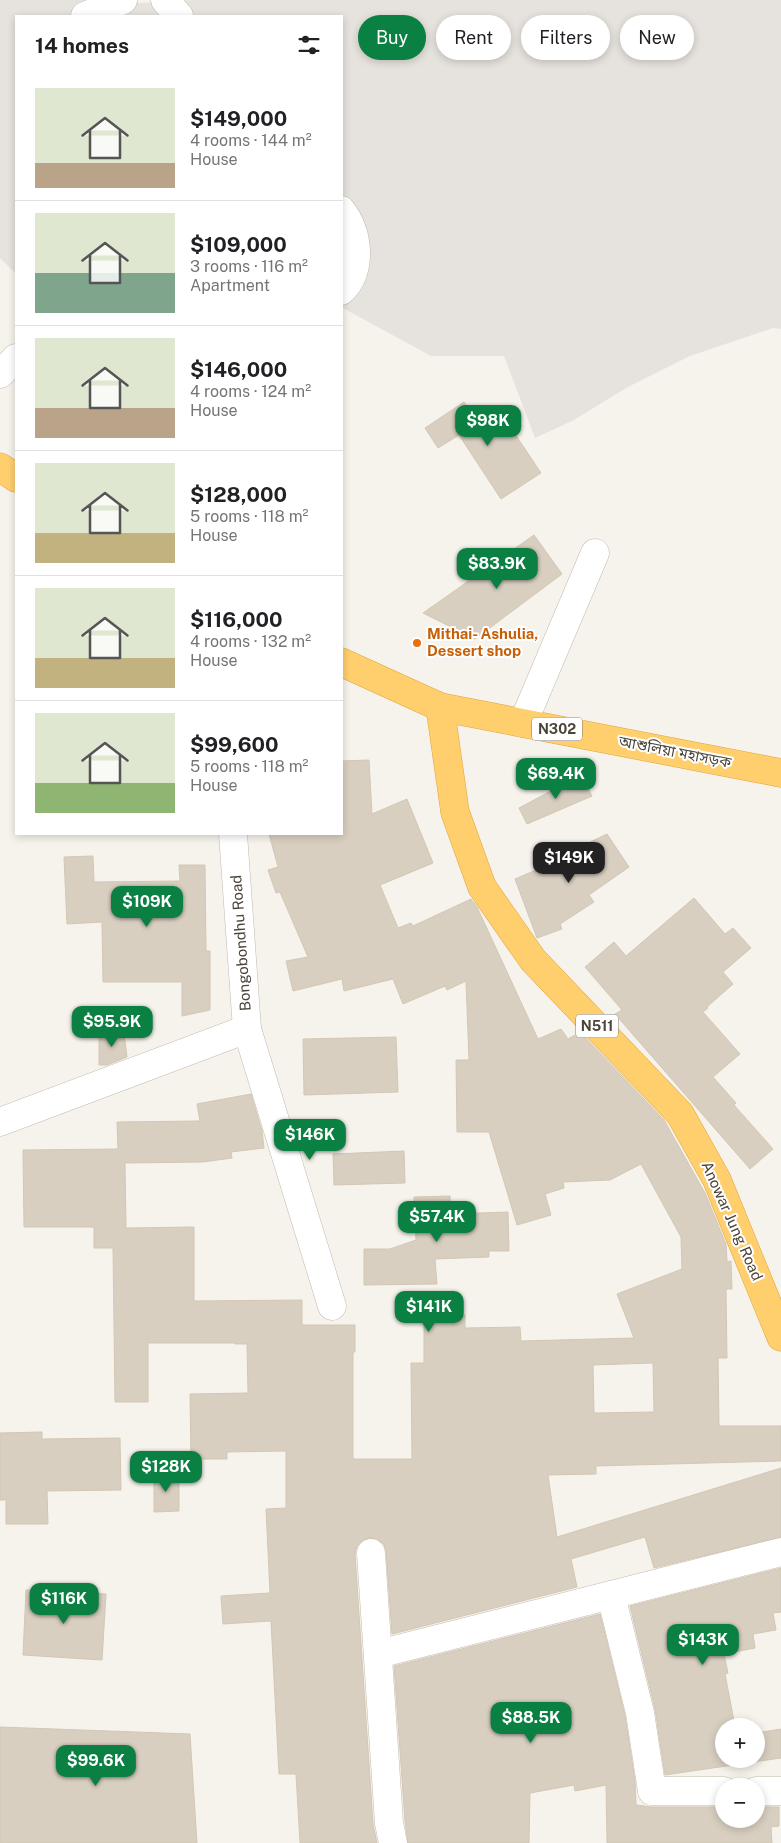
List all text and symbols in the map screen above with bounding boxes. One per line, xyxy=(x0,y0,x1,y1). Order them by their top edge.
chip: Buy xyxy=(358,15,426,60)
chip: Rent xyxy=(436,15,511,60)
chip: Filters xyxy=(521,15,610,60)
chip: New xyxy=(620,15,694,60)
icon: filters xyxy=(295,31,323,59)
text: 14 homes xyxy=(35,33,129,58)
text: $149,000 xyxy=(190,106,287,131)
icon: home xyxy=(75,108,135,168)
text: 4 rooms · 144 m² xyxy=(190,131,312,150)
text: House xyxy=(190,150,238,169)
text: $109,000 xyxy=(190,232,287,257)
icon: home xyxy=(75,233,135,293)
text: 3 rooms · 116 m² xyxy=(190,257,308,276)
text: Apartment xyxy=(190,276,270,295)
text: $146,000 xyxy=(190,357,287,382)
icon: home xyxy=(75,358,135,418)
text: 4 rooms · 124 m² xyxy=(190,382,311,401)
text: House xyxy=(190,401,238,420)
pin: $98K xyxy=(458,404,518,447)
text: $98K xyxy=(466,411,510,430)
text: $128,000 xyxy=(190,482,287,507)
icon: home xyxy=(75,483,135,543)
text: 5 rooms · 118 m² xyxy=(190,507,309,526)
text: House xyxy=(190,526,238,545)
pin: $83.9K xyxy=(456,548,538,590)
text: $83.9K xyxy=(468,554,526,573)
text: $116,000 xyxy=(190,607,282,632)
icon: home xyxy=(75,608,135,668)
place label: Mithai- Ashulia, Dessert shop xyxy=(427,625,538,659)
text: 4 rooms · 132 m² xyxy=(190,632,311,651)
marker: Mithai- Ashulia, Dessert shop xyxy=(411,637,423,649)
text: House xyxy=(190,651,238,670)
road number: N302 xyxy=(532,718,582,741)
text: $99,600 xyxy=(190,732,279,757)
street label: আশুলিয়া মহাসড়ক xyxy=(617,732,734,771)
icon: home xyxy=(75,733,135,793)
text: 5 rooms · 118 m² xyxy=(190,757,309,776)
pin: $69.4K xyxy=(515,758,597,800)
text: $69.4K xyxy=(527,764,585,783)
text: House xyxy=(190,776,238,795)
pin: $149K xyxy=(534,842,604,884)
text: $149K xyxy=(544,848,594,867)
street label: Bongobondhu Road xyxy=(227,874,254,1012)
pin: $109K xyxy=(112,886,182,928)
text: $109K xyxy=(122,892,172,911)
pin: $95.9K xyxy=(71,1006,153,1048)
text: $95.9K xyxy=(83,1012,141,1031)
road number: N511 xyxy=(576,1014,618,1038)
pin: $146K xyxy=(275,1118,345,1161)
text: $146K xyxy=(285,1125,335,1144)
street label: Anowar Jung Road xyxy=(698,1159,766,1283)
pin: $57.4K xyxy=(396,1200,478,1243)
text: $57.4K xyxy=(409,1207,465,1226)
pin: $141K xyxy=(394,1290,464,1333)
text: $141K xyxy=(406,1297,452,1316)
pin: $128K xyxy=(131,1450,201,1493)
text: $128K xyxy=(141,1457,191,1476)
pin: $116K xyxy=(29,1582,99,1625)
text: $116K xyxy=(41,1589,87,1608)
pin: $143K xyxy=(668,1624,738,1666)
text: $143K xyxy=(678,1630,728,1649)
pin: $88.5K xyxy=(490,1702,572,1744)
text: $88.5K xyxy=(502,1708,560,1727)
map controls xyxy=(715,1718,765,1828)
button: + xyxy=(715,1718,765,1768)
pin: $99.6K xyxy=(55,1744,137,1787)
text: $99.6K xyxy=(67,1751,125,1770)
button: − xyxy=(715,1778,765,1828)

